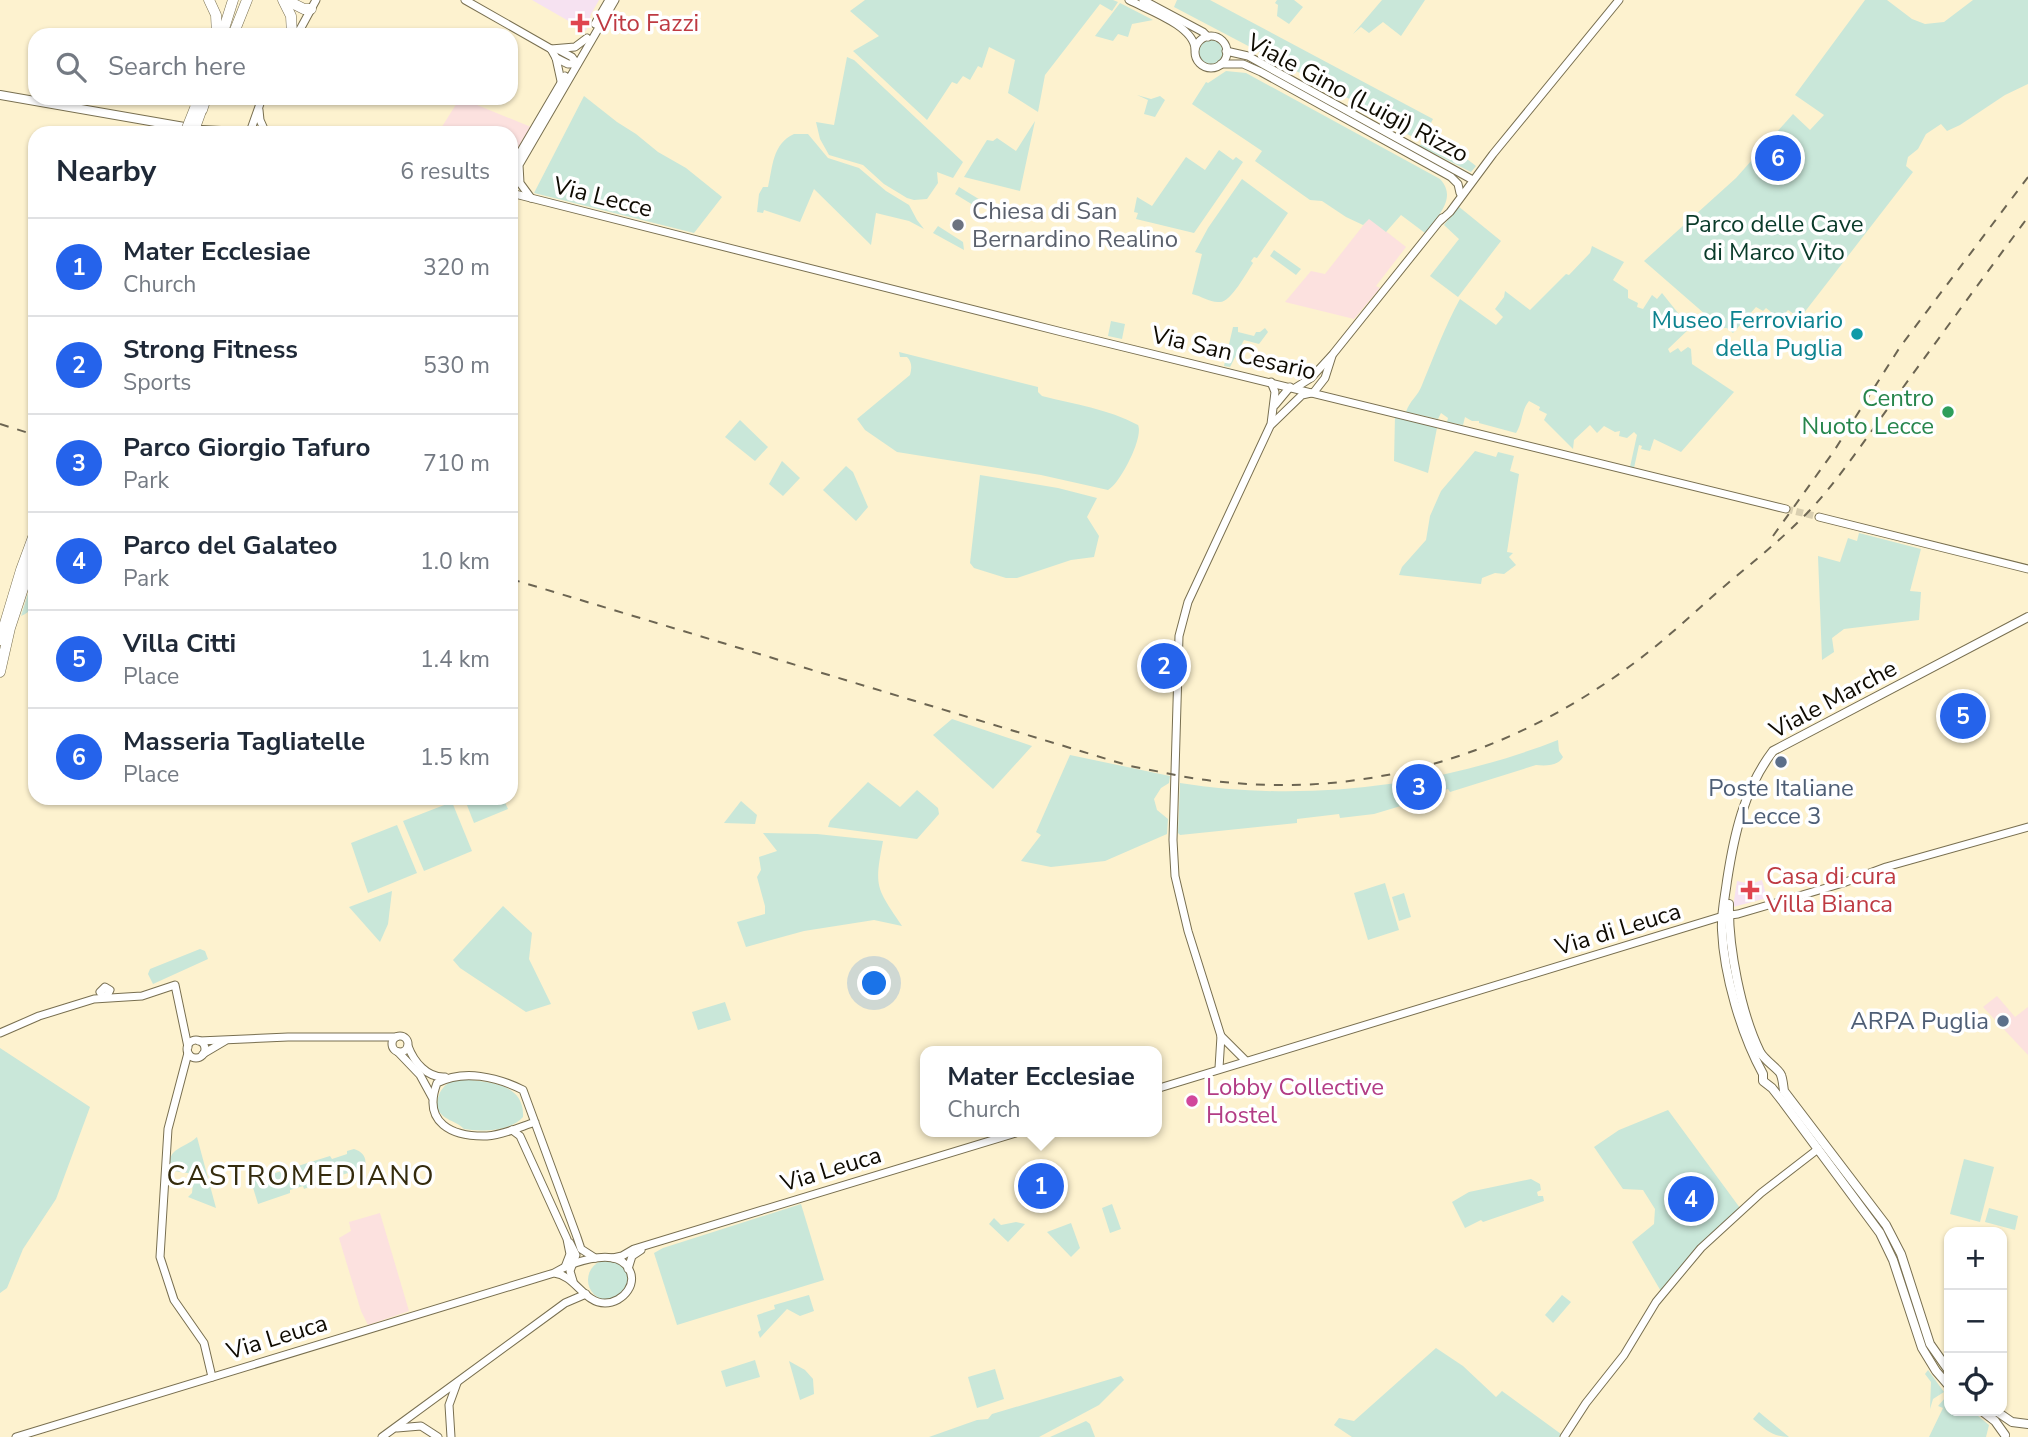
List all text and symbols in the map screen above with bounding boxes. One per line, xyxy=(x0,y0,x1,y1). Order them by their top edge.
place label: Vito Fazzi xyxy=(595,7,699,39)
marker: Vito Fazzi xyxy=(570,13,590,33)
street label: Viale Gino (Luigi) Rizzo xyxy=(1241,26,1474,170)
search box xyxy=(28,28,518,105)
icon: search xyxy=(52,48,90,86)
text: Search here xyxy=(108,49,246,84)
pin: 6 xyxy=(1755,132,1801,184)
text: Nearby xyxy=(56,151,156,192)
text: 6 results xyxy=(400,156,490,187)
street label: Via Lecce xyxy=(549,169,656,225)
place label: Chiesa di San Bernardino Realino xyxy=(972,195,1178,255)
park label: Parco delle Cave di Marco Vito xyxy=(1684,208,1864,268)
marker: Chiesa di San Bernardino Realino xyxy=(950,217,966,233)
text: Mater Ecclesiae xyxy=(123,234,311,269)
text: 1 xyxy=(72,252,86,283)
text: 320 m xyxy=(423,252,490,283)
text: Church xyxy=(123,269,196,300)
place label: Museo Ferroviario della Puglia xyxy=(1651,304,1843,364)
street label: Via San Cesario xyxy=(1148,318,1320,387)
marker: Museo Ferroviario della Puglia xyxy=(1849,326,1865,342)
text: Strong Fitness xyxy=(123,332,298,367)
text: 2 xyxy=(72,350,86,381)
text: 530 m xyxy=(423,350,490,381)
text: Sports xyxy=(123,367,191,398)
place label: Centro Nuoto Lecce xyxy=(1802,382,1934,442)
marker: Centro Nuoto Lecce xyxy=(1940,404,1956,420)
text: Parco Giorgio Tafuro xyxy=(123,430,370,465)
text: 3 xyxy=(72,448,86,479)
text: 710 m xyxy=(423,448,490,479)
text: Park xyxy=(123,465,169,496)
text: Parco del Galateo xyxy=(123,528,337,563)
text: 4 xyxy=(72,546,86,577)
text: 1.0 km xyxy=(420,546,490,577)
text: Park xyxy=(123,563,169,594)
text: Villa Citti xyxy=(123,626,236,661)
pin: 2 xyxy=(1141,640,1187,692)
text: 5 xyxy=(72,644,86,675)
text: 1.4 km xyxy=(420,644,490,675)
street label: Viale Marche xyxy=(1763,652,1902,746)
text: Place xyxy=(123,661,179,692)
pin: 5 xyxy=(1940,690,1986,742)
text: Masseria Tagliatelle xyxy=(123,724,365,759)
text: 6 xyxy=(72,742,86,773)
text: 1.5 km xyxy=(420,742,490,773)
marker: Poste Italiane Lecce 3 xyxy=(1773,754,1789,770)
text: Place xyxy=(123,759,179,790)
pin: 3 xyxy=(1396,761,1442,813)
place label: Poste Italiane Lecce 3 xyxy=(1708,772,1854,832)
place label: Casa di cura Villa Bianca xyxy=(1765,860,1896,920)
marker: Casa di cura Villa Bianca xyxy=(1740,880,1760,900)
street label: Via di Leuca xyxy=(1550,895,1685,964)
your location xyxy=(857,966,891,1000)
place label: ARPA Puglia xyxy=(1850,1005,1989,1037)
marker: ARPA Puglia xyxy=(1995,1013,2011,1029)
popup xyxy=(920,1046,1162,1137)
text: Mater Ecclesiae xyxy=(947,1059,1135,1094)
place label: Lobby Collective Hostel xyxy=(1206,1071,1384,1131)
marker: Lobby Collective Hostel xyxy=(1184,1093,1200,1109)
text: Church xyxy=(947,1094,1020,1125)
street label: Via Leuca xyxy=(776,1139,885,1200)
district label: CASTROMEDIANO xyxy=(166,1157,436,1195)
pin: 1 xyxy=(1018,1160,1064,1212)
pin: 4 xyxy=(1668,1173,1714,1225)
map controls xyxy=(1944,1227,2007,1416)
button: + xyxy=(1944,1227,2007,1290)
button: − xyxy=(1944,1290,2007,1353)
street label: Via Leuca xyxy=(222,1307,331,1368)
button: locate xyxy=(1944,1353,2007,1416)

